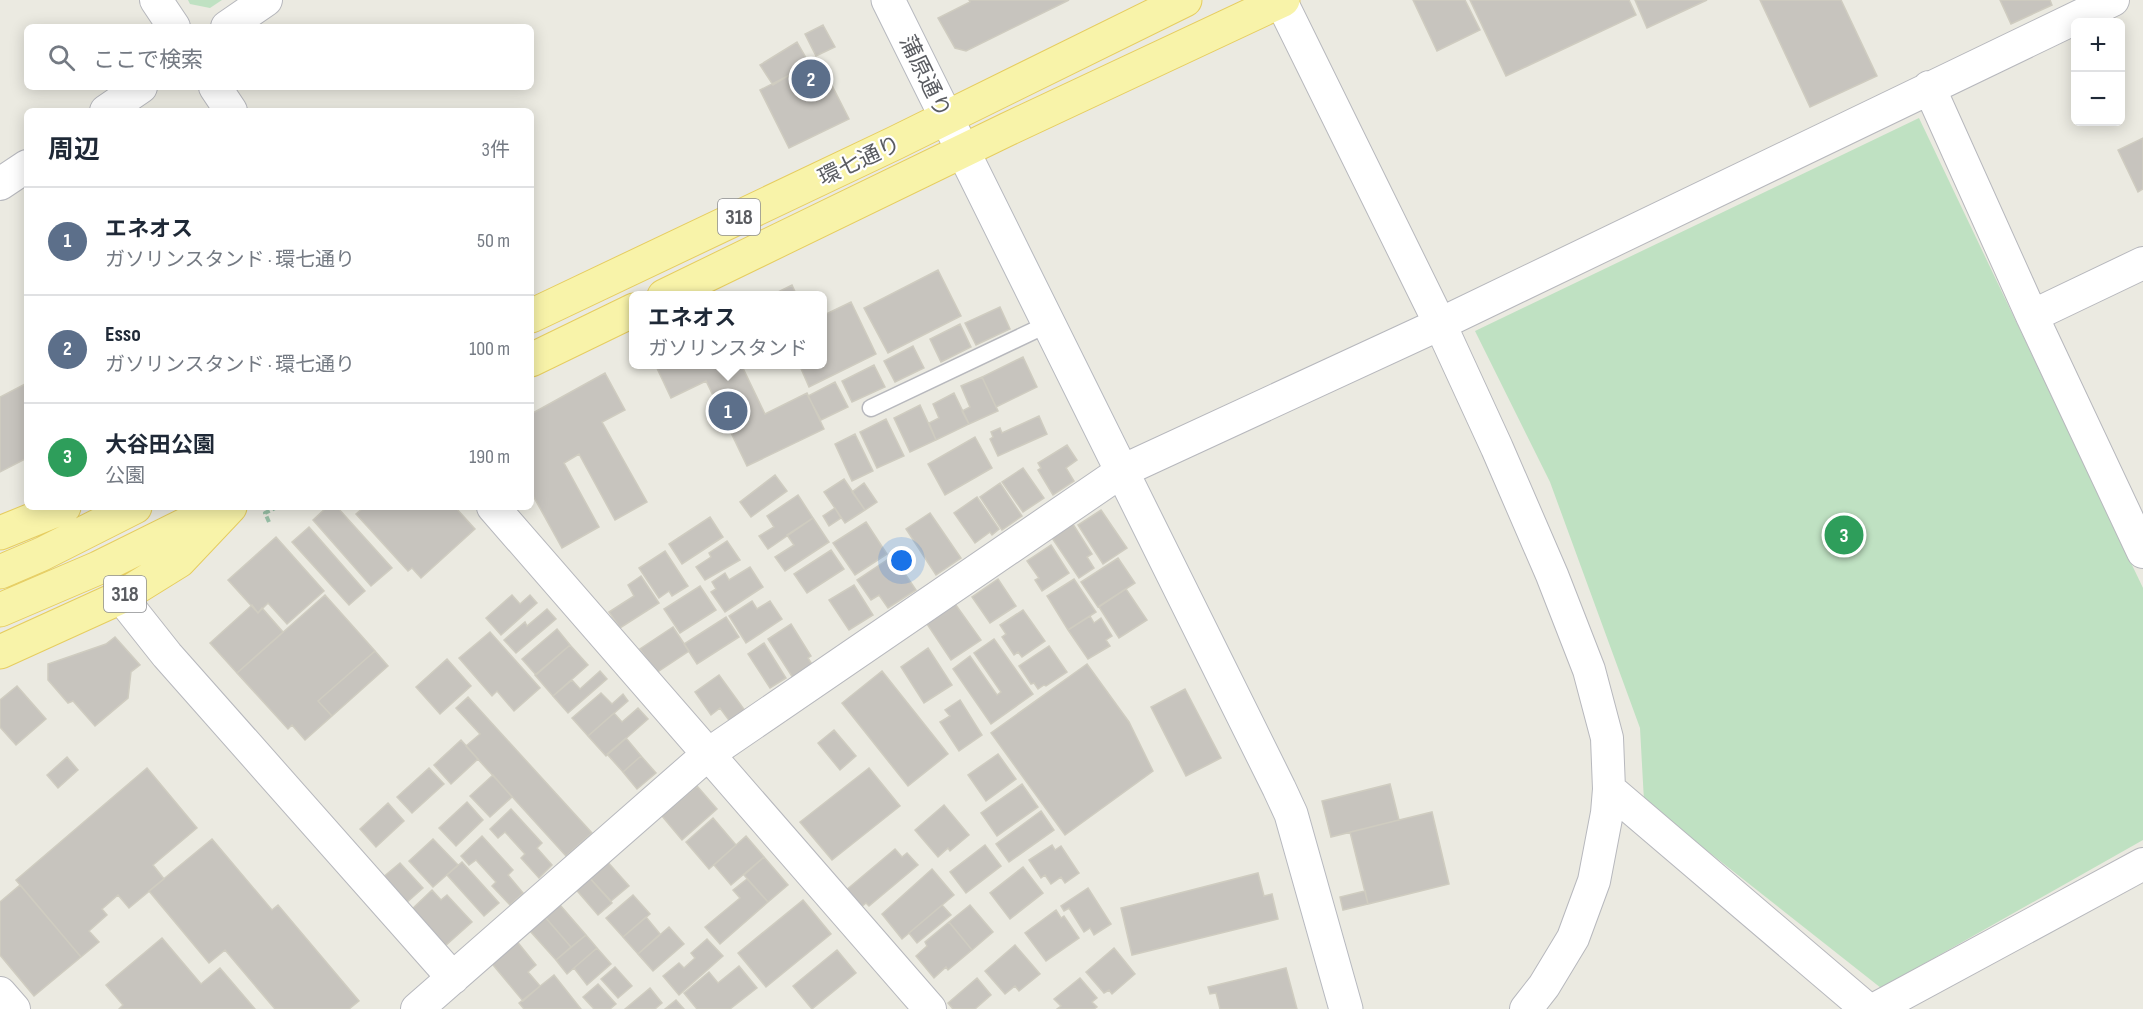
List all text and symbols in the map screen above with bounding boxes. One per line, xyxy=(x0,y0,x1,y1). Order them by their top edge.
map controls xyxy=(2071,18,2125,126)
button: + xyxy=(2071,18,2125,72)
search box xyxy=(24,24,534,90)
street label: 蒲原通り xyxy=(893,31,956,122)
icon: search xyxy=(45,41,78,74)
text: ここで検索 xyxy=(93,47,203,74)
pin: 2 xyxy=(792,56,830,101)
button: − xyxy=(2071,72,2125,126)
street label: 環七通り xyxy=(814,131,905,192)
text: 周辺 xyxy=(48,135,100,166)
text: 3件 xyxy=(482,138,510,162)
road number: 318 xyxy=(718,199,760,235)
text: エネオス xyxy=(105,216,193,243)
text: 1 xyxy=(64,229,71,253)
text: 50 m xyxy=(477,229,510,253)
text: ガソリンスタンド · 環七通り xyxy=(105,248,355,272)
popup xyxy=(629,291,827,369)
text: エネオス xyxy=(648,305,736,332)
text: Esso xyxy=(105,321,141,348)
text: 2 xyxy=(63,337,72,361)
text: 100 m xyxy=(469,337,510,361)
text: ガソリンスタンド xyxy=(648,337,808,361)
text: ガソリンスタンド · 環七通り xyxy=(105,353,355,377)
pin: 1 xyxy=(708,388,748,434)
text: 大谷田公園 xyxy=(105,432,215,459)
text: 3 xyxy=(63,445,72,469)
text: 190 m xyxy=(469,445,510,469)
text: 公園 xyxy=(105,464,145,488)
pin: 3 xyxy=(1824,512,1864,558)
your location xyxy=(887,546,916,575)
road number: 318 xyxy=(104,576,146,612)

